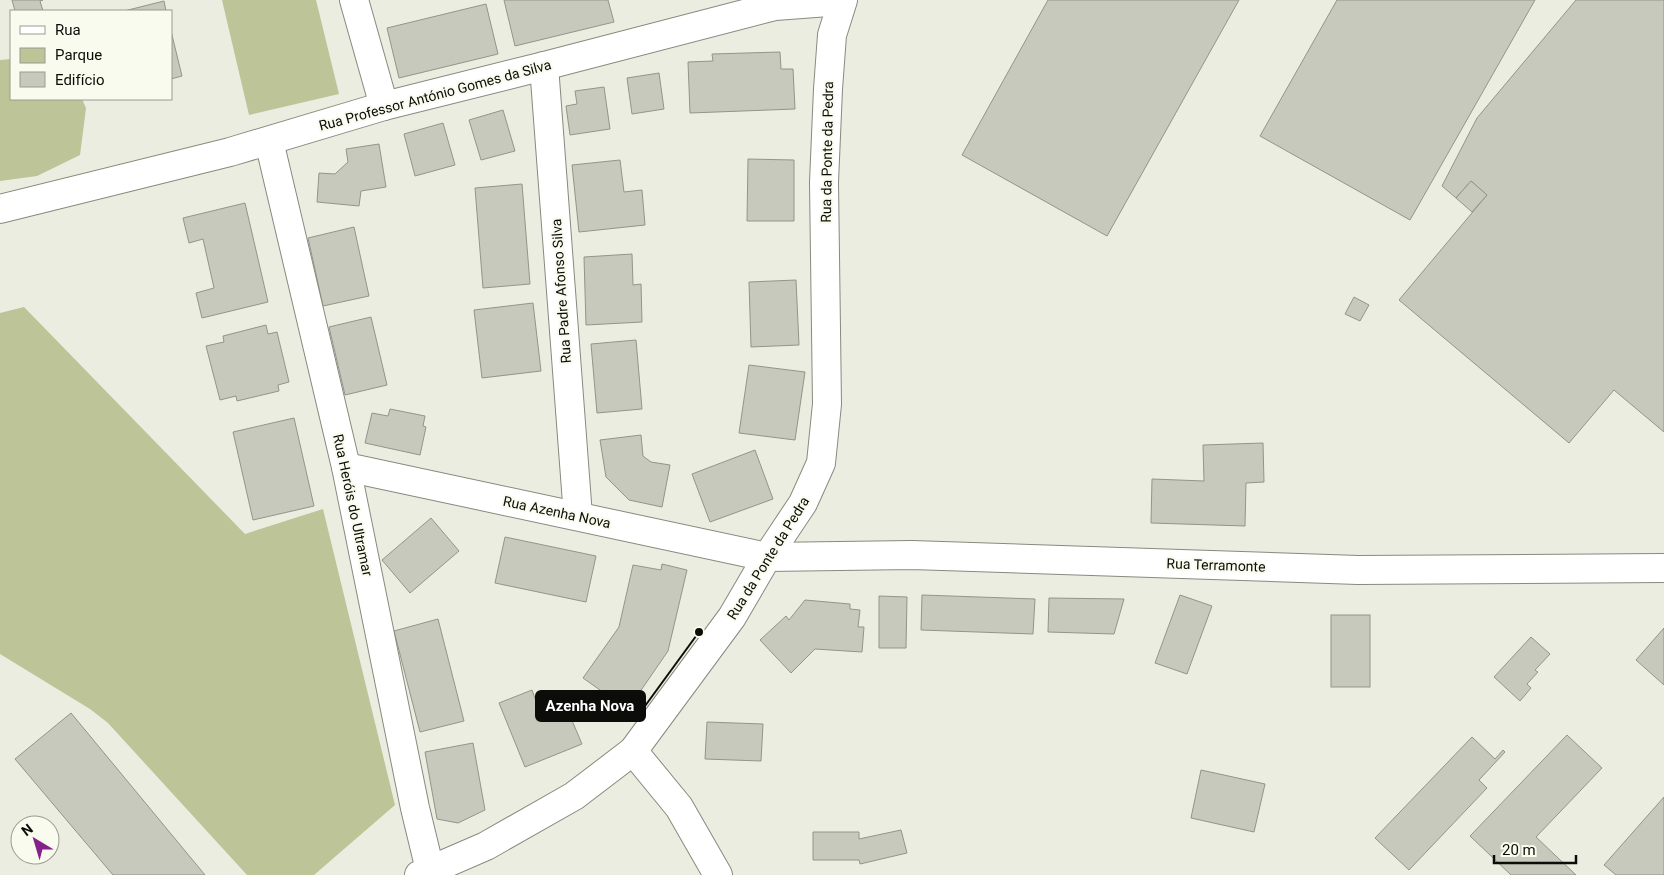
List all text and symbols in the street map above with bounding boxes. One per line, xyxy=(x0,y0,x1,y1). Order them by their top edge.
legend xyxy=(10,10,172,100)
text: Rua xyxy=(55,21,81,39)
text: Parque xyxy=(55,46,102,64)
street label: Rua Professor António Gomes da Silva xyxy=(317,56,553,134)
text: Edifício xyxy=(55,71,104,89)
street label: Rua da Ponte da Pedra xyxy=(818,81,836,223)
street label: Rua Padre Afonso Silva xyxy=(548,218,574,364)
street label: Rua Heróis do Ultramar xyxy=(330,433,376,578)
street label: Rua Azenha Nova xyxy=(502,493,612,531)
street label: Rua da Ponte da Pedra xyxy=(724,494,812,622)
street label: Rua Terramonte xyxy=(1166,555,1266,575)
callout: Azenha Nova xyxy=(536,691,645,721)
text: Azenha Nova xyxy=(546,697,634,715)
north arrow xyxy=(10,815,60,865)
text: N xyxy=(18,820,36,839)
scale bar xyxy=(1494,832,1576,864)
text: 20 m xyxy=(1502,841,1536,859)

